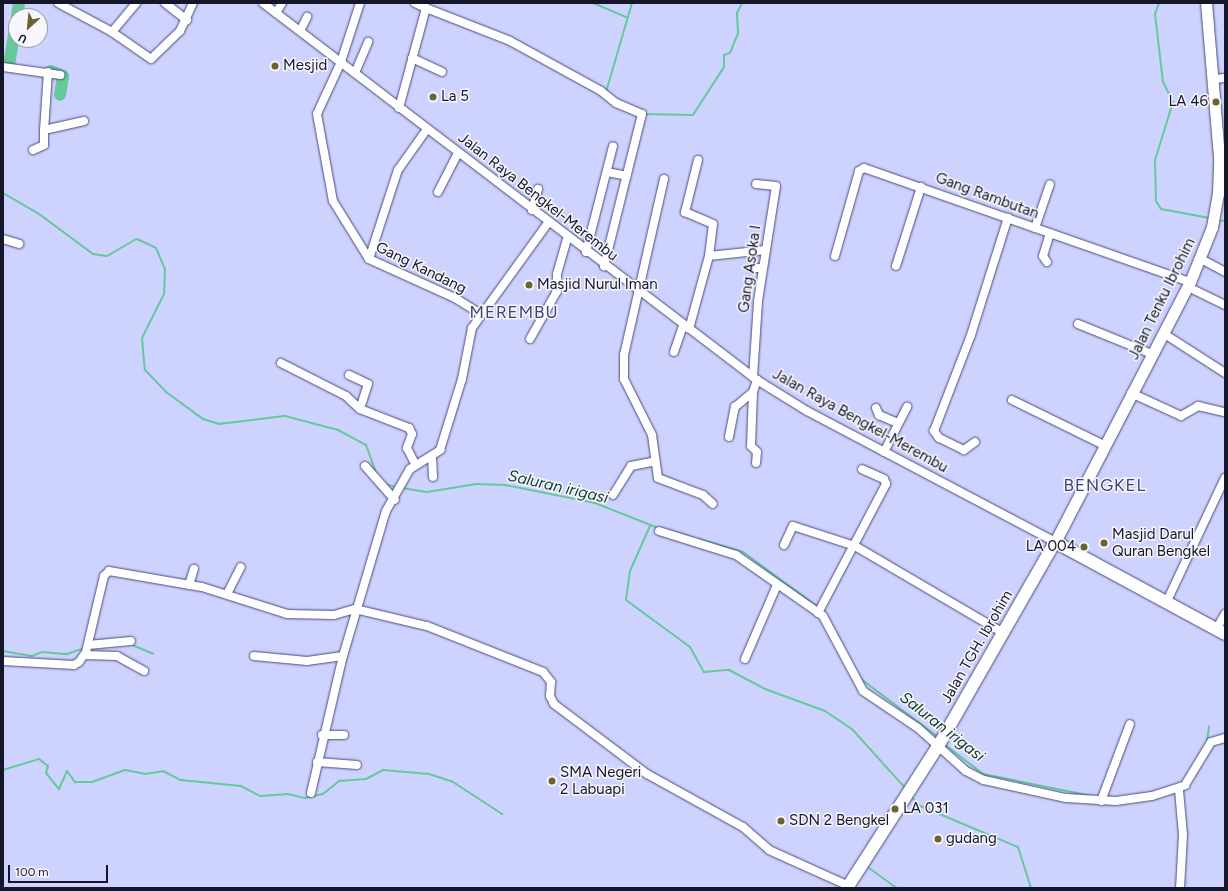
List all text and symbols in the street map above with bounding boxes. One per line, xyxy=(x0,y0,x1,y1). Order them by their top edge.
north arrow xyxy=(8,8,48,48)
text: U xyxy=(16,31,29,46)
place label: Mesjid xyxy=(283,57,327,75)
marker: Mesjid xyxy=(270,61,280,71)
place label: La 5 xyxy=(441,88,469,106)
marker: La 5 xyxy=(428,92,438,102)
place label: LA 46 xyxy=(1169,93,1208,111)
marker: LA 46 xyxy=(1211,97,1221,107)
street label: Jalan Raya Bengkel-Merembu xyxy=(455,129,621,265)
street label: Gang Rambutan xyxy=(933,169,1041,223)
street label: Gang Asoka I xyxy=(735,224,765,314)
street label: Jalan Tenku Ibrohim xyxy=(1125,235,1199,363)
street label: Gang Kandang xyxy=(373,238,469,298)
place label: Masjid Nurul Iman xyxy=(537,276,658,294)
marker: Masjid Nurul Iman xyxy=(524,280,534,290)
district label: MEREMBU xyxy=(470,303,558,323)
street label: Jalan Raya Bengkel-Merembu xyxy=(769,365,951,477)
water label: Saluran irigasi xyxy=(506,466,610,508)
district label: BENGKEL xyxy=(1064,476,1146,496)
place label: Masjid Darul Quran Bengkel xyxy=(1112,525,1210,560)
place label: LA 004 xyxy=(1026,538,1076,556)
marker: Masjid Darul Quran Bengkel xyxy=(1099,538,1109,548)
marker: LA 004 xyxy=(1079,542,1089,552)
street label: Jalan TGH. Ibrohim xyxy=(937,587,1017,707)
water label: Saluran irigasi xyxy=(896,688,988,766)
place label: SMA Negeri 2 Labuapi xyxy=(560,763,641,798)
marker: SMA Negeri 2 Labuapi xyxy=(547,776,557,786)
place label: LA 031 xyxy=(903,800,949,818)
marker: LA 031 xyxy=(890,804,900,814)
place label: SDN 2 Bengkel xyxy=(789,812,889,830)
marker: SDN 2 Bengkel xyxy=(776,816,786,826)
place label: gudang xyxy=(946,830,997,848)
marker: gudang xyxy=(933,834,943,844)
scale bar xyxy=(10,857,110,883)
text: 100 m xyxy=(15,865,49,879)

